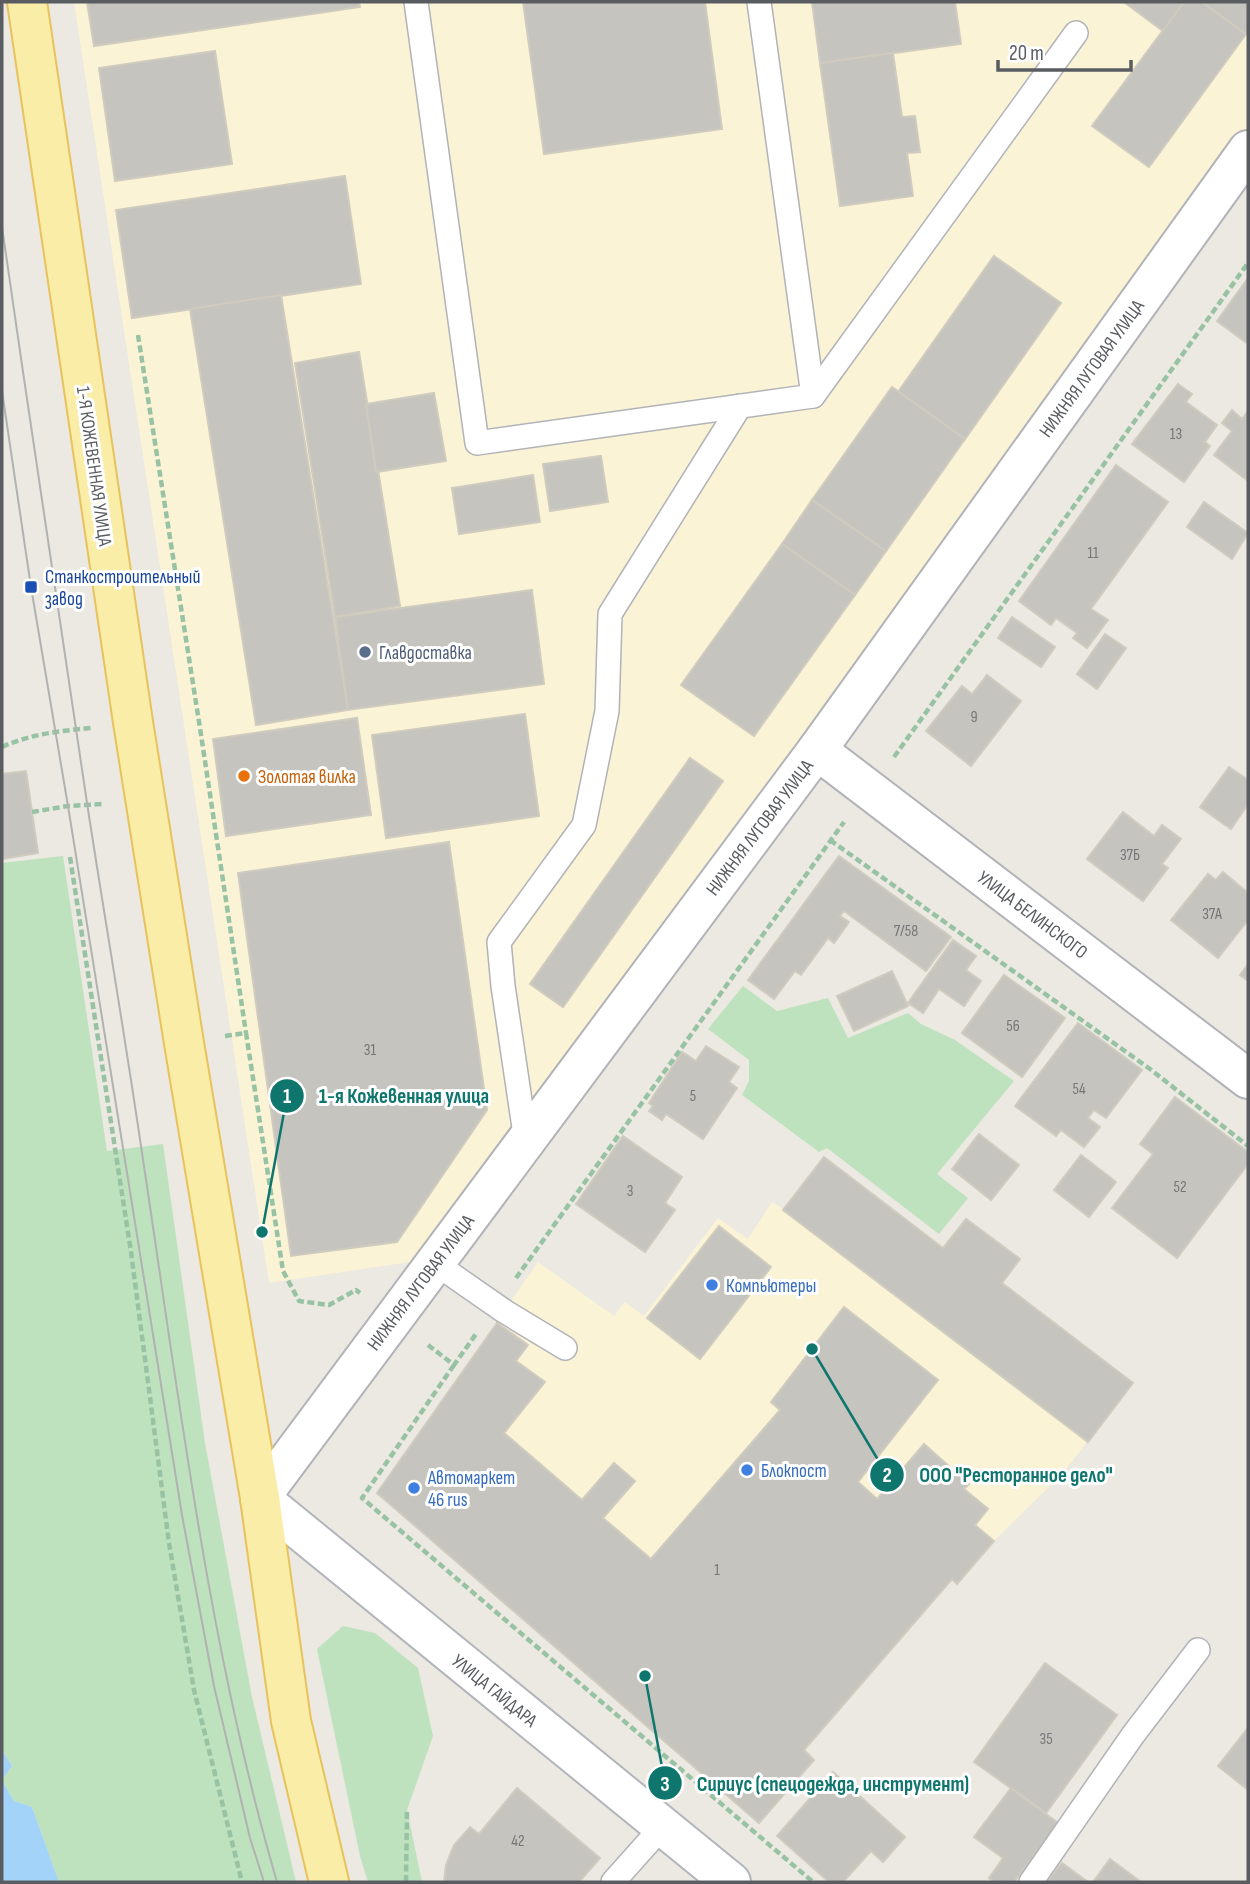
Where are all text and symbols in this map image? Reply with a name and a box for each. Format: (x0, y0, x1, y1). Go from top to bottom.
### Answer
scale bar (998, 28, 1131, 72)
text: 20 m (1009, 41, 1044, 66)
street label: НИЖНЯЯ ЛУГОВАЯ УЛИЦА (1035, 295, 1150, 442)
street label: 1-Я КОЖЕВЕННАЯ УЛИЦА (71, 385, 116, 548)
house number: 13 (1170, 425, 1182, 444)
house number: 11 (1087, 544, 1099, 563)
place label: Станкостроительный завод (45, 566, 200, 611)
marker: Станкостроительный завод (23, 579, 39, 595)
place label: Главдоставка (379, 642, 472, 665)
marker: Главдоставка (357, 644, 373, 660)
house number: 9 (970, 708, 978, 727)
street label: НИЖНЯЯ ЛУГОВАЯ УЛИЦА (702, 755, 819, 900)
place label: Золотая вилка (258, 766, 356, 789)
marker: Золотая вилка (236, 768, 252, 784)
house number: 37Б (1120, 846, 1140, 865)
street label: УЛИЦА БЕЛИНСКОГО (973, 866, 1092, 964)
house number: 37А (1202, 905, 1222, 924)
house number: 7/58 (894, 922, 918, 941)
house number: 56 (1006, 1017, 1020, 1036)
house number: 31 (364, 1041, 377, 1060)
callout: 1-я Кожевенная улица (270, 1075, 503, 1117)
house number: 54 (1072, 1080, 1086, 1099)
text: 1 (283, 1084, 291, 1109)
text: 1-я Кожевенная улица (319, 1084, 489, 1109)
house number: 5 (690, 1087, 696, 1106)
house number: 52 (1173, 1178, 1187, 1197)
house number: 3 (627, 1182, 633, 1201)
street label: НИЖНЯЯ ЛУГОВАЯ УЛИЦА (363, 1210, 480, 1355)
place label: Компьютеры (726, 1275, 816, 1298)
marker: Компьютеры (704, 1277, 720, 1293)
callout: ООО "Ресторанное дело" (870, 1454, 1126, 1496)
place label: Блокпост (761, 1460, 827, 1483)
marker: Блокпост (739, 1462, 755, 1478)
text: 2 (882, 1463, 892, 1488)
text: ООО "Ресторанное дело" (919, 1463, 1113, 1488)
place label: Автомаркет 46 rus (427, 1467, 515, 1512)
marker: Автомаркет 46 rus (406, 1480, 422, 1496)
house number: 1 (714, 1561, 720, 1580)
street label: УЛИЦА ГАЙДАРА (447, 1650, 542, 1733)
house number: 35 (1039, 1730, 1053, 1749)
callout: Сириус (спецодежда, инструмент) (648, 1762, 983, 1804)
text: 3 (660, 1772, 670, 1797)
text: Сириус (спецодежда, инструмент) (697, 1772, 969, 1797)
house number: 42 (511, 1832, 525, 1851)

